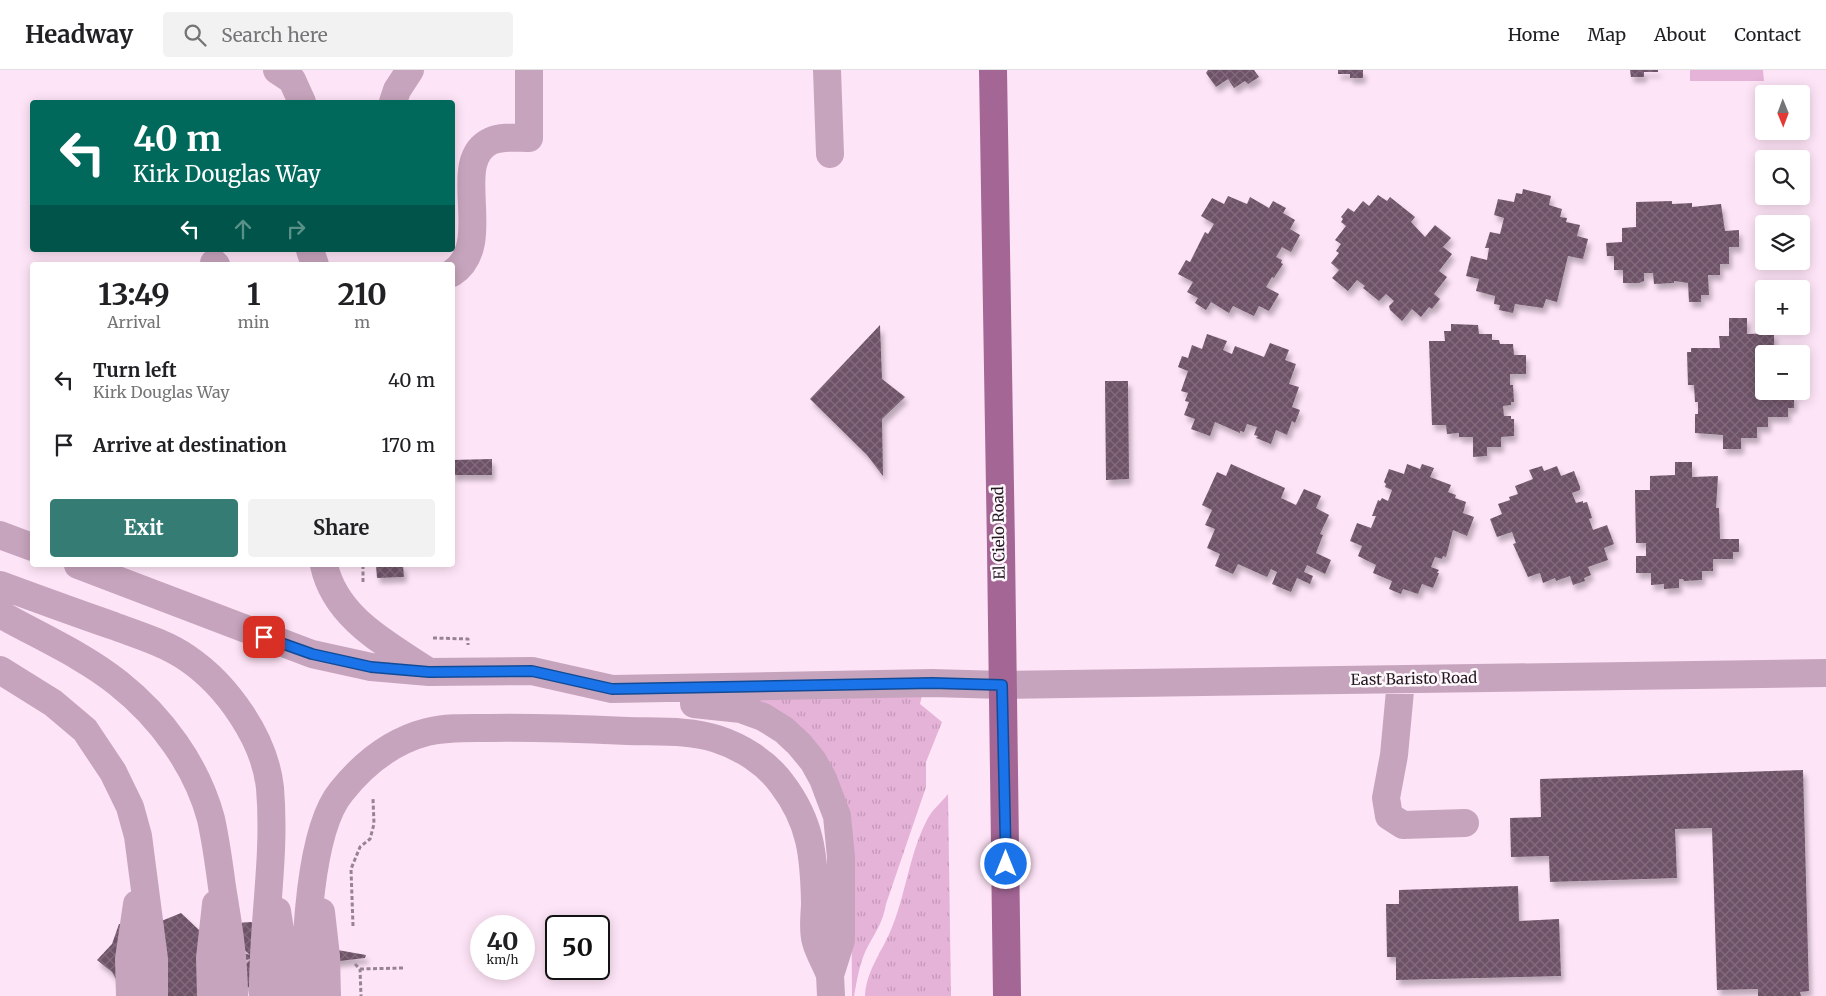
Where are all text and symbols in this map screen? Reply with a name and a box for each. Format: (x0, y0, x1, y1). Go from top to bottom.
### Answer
search box (163, 12, 513, 57)
text: Headway (25, 19, 133, 50)
icon: search (181, 21, 209, 49)
text: Search here (221, 23, 328, 47)
text: Home (1508, 23, 1560, 46)
text: Map (1588, 23, 1626, 46)
text: About (1654, 23, 1706, 46)
text: Contact (1734, 23, 1801, 46)
north arrow (1755, 85, 1810, 140)
map controls (1755, 85, 1810, 400)
text: 40 m (133, 117, 221, 161)
icon: left (50, 120, 115, 185)
button: search (1755, 150, 1810, 205)
text: Kirk Douglas Way (133, 160, 321, 188)
icon: left (176, 215, 204, 243)
icon: ahead (229, 215, 257, 243)
icon: right (282, 215, 310, 243)
button: layers (1755, 215, 1810, 270)
text: 13:49 (98, 275, 170, 313)
text: 1 (247, 275, 261, 313)
text: 210 (338, 275, 387, 313)
button: + (1755, 280, 1810, 335)
text: Arrival (107, 312, 161, 332)
text: min (238, 312, 269, 332)
text: m (354, 312, 370, 332)
button: − (1755, 345, 1810, 400)
text: Turn left (93, 358, 177, 382)
icon: left (50, 366, 78, 394)
text: 40 m (388, 368, 435, 392)
text: Kirk Douglas Way (93, 382, 230, 402)
icon: arrive (50, 431, 78, 459)
text: Arrive at destination (93, 433, 287, 457)
text: 170 m (382, 433, 435, 457)
street label: El Cielo Road (988, 486, 1009, 580)
button: Exit (50, 499, 238, 557)
button: Share (248, 499, 435, 557)
pin (243, 616, 285, 658)
icon: arrive (250, 623, 278, 651)
street label: East Baristo Road (1351, 668, 1477, 689)
position arrow (979, 837, 1031, 889)
speed limit sign: 50 (545, 915, 610, 980)
text: 40 (486, 925, 519, 957)
text: km/h (487, 952, 518, 967)

